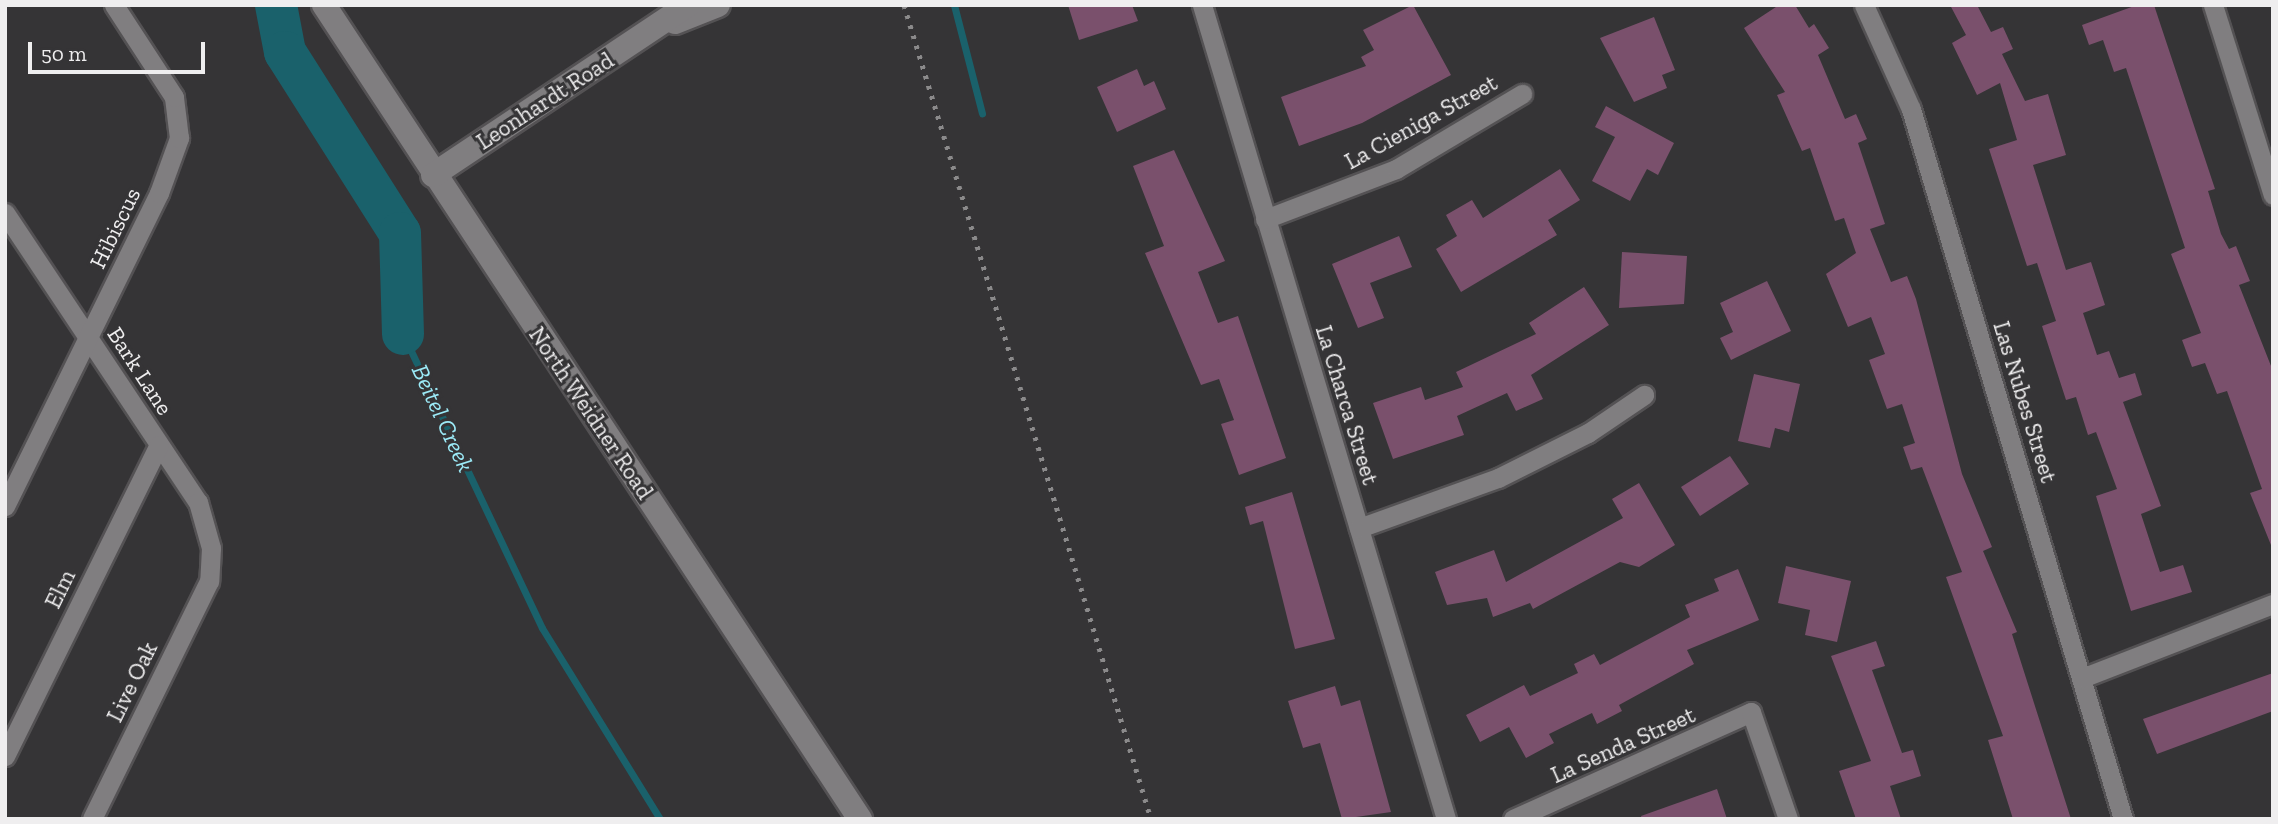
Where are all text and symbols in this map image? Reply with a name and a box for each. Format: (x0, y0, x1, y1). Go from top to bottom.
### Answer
scale bar (32, 28, 208, 72)
text: 50 m (41, 41, 87, 66)
street label: Leonhardt Road (471, 46, 619, 156)
street label: La Cieniga Street (1340, 69, 1502, 175)
street label: Hibiscus (84, 183, 146, 273)
street label: Las Nubes Street (1987, 318, 2063, 486)
street label: North Weidner Road (523, 321, 659, 505)
street label: Bark Lane (101, 322, 179, 420)
street label: La Charca Street (1310, 322, 1384, 488)
water label: Beitel Creek (406, 360, 480, 476)
street label: Elm (39, 565, 81, 613)
street label: Live Oak (101, 637, 163, 727)
street label: La Senda Street (1547, 701, 1699, 789)

